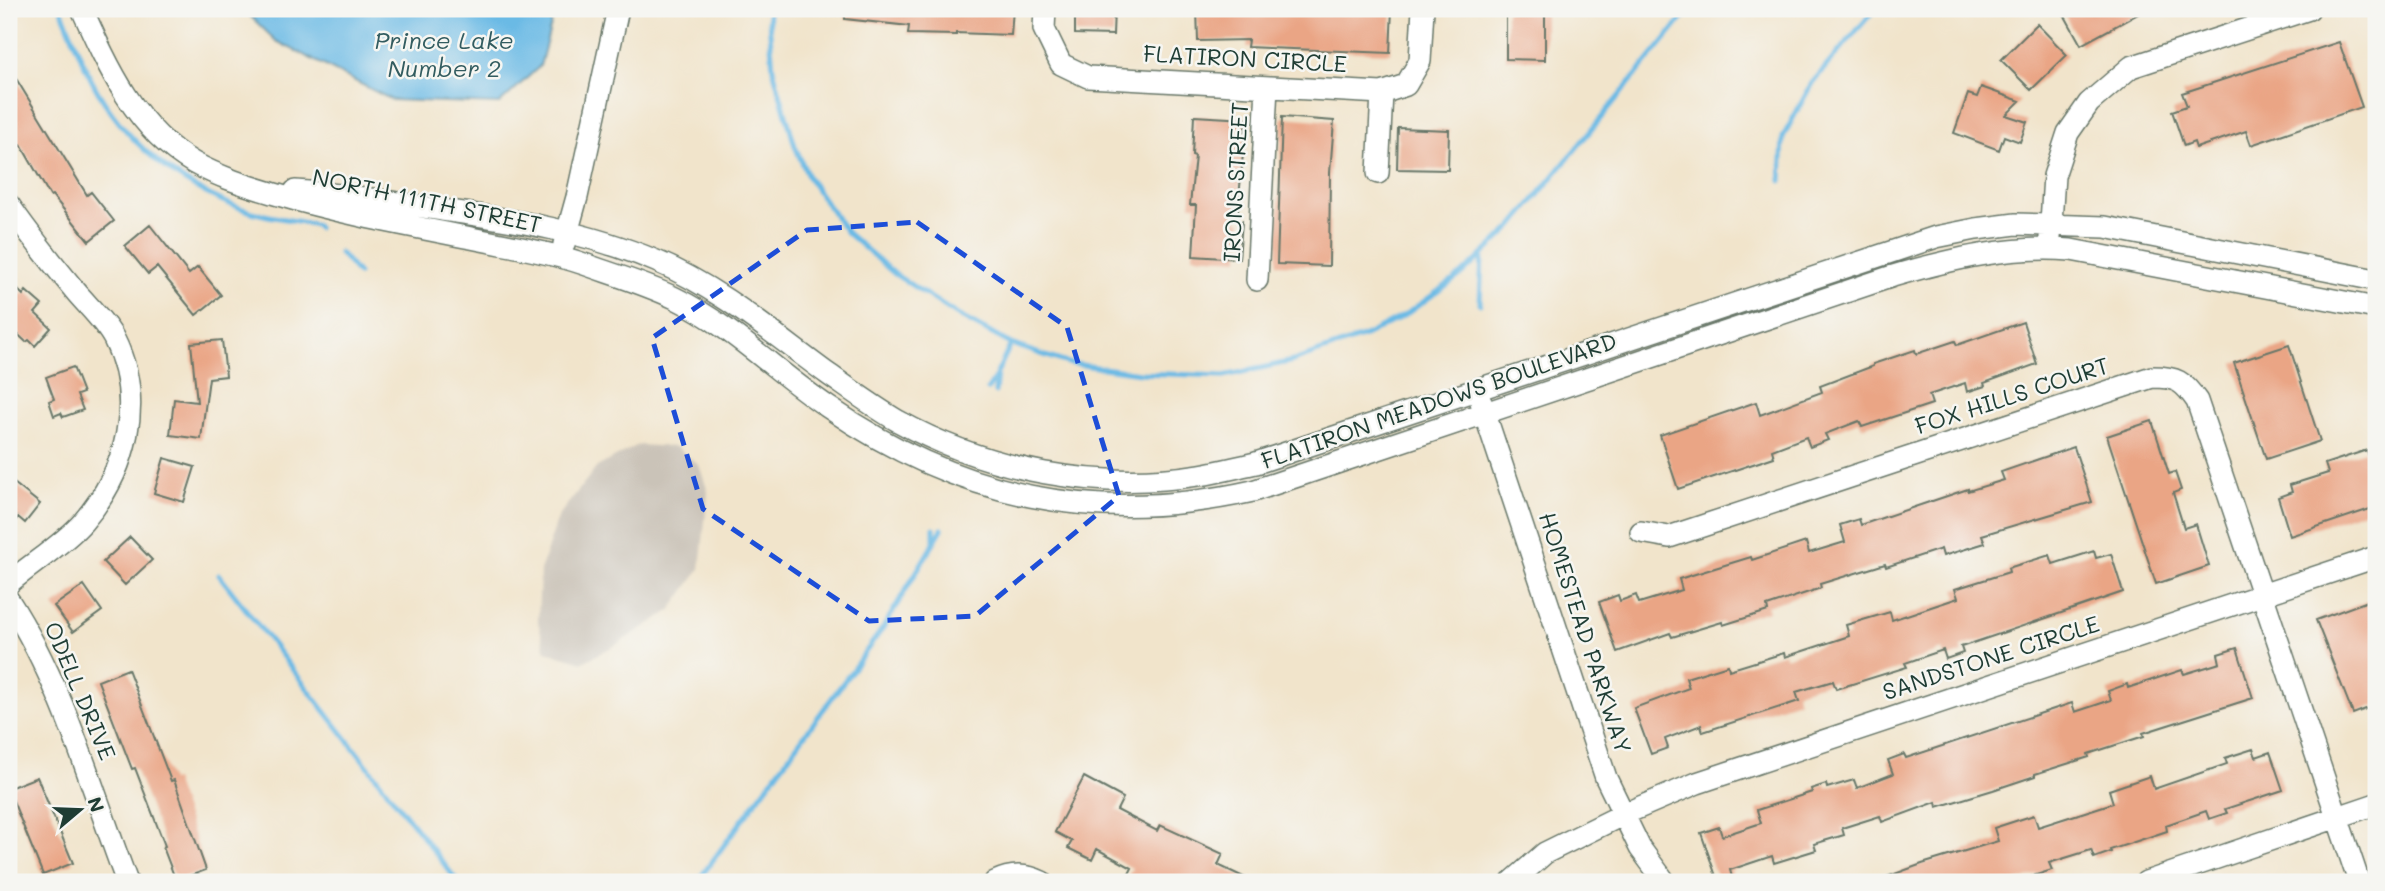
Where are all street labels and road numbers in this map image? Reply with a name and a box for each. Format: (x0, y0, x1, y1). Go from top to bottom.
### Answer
street label: FLATIRON CIRCLE (1142, 38, 1348, 78)
street label: IRONS STREET (1216, 101, 1254, 263)
street label: NORTH 111TH STREET (310, 161, 545, 239)
street label: FLATIRON MEADOWS BOULEVARD (1257, 325, 1620, 475)
street label: FOX HILLS COURT (1911, 350, 2112, 441)
street label: HOMESTEAD PARKWAY (1533, 508, 1639, 757)
street label: SANDSTONE CIRCLE (1879, 608, 2103, 706)
street label: ODELL DRIVE (38, 617, 124, 764)

